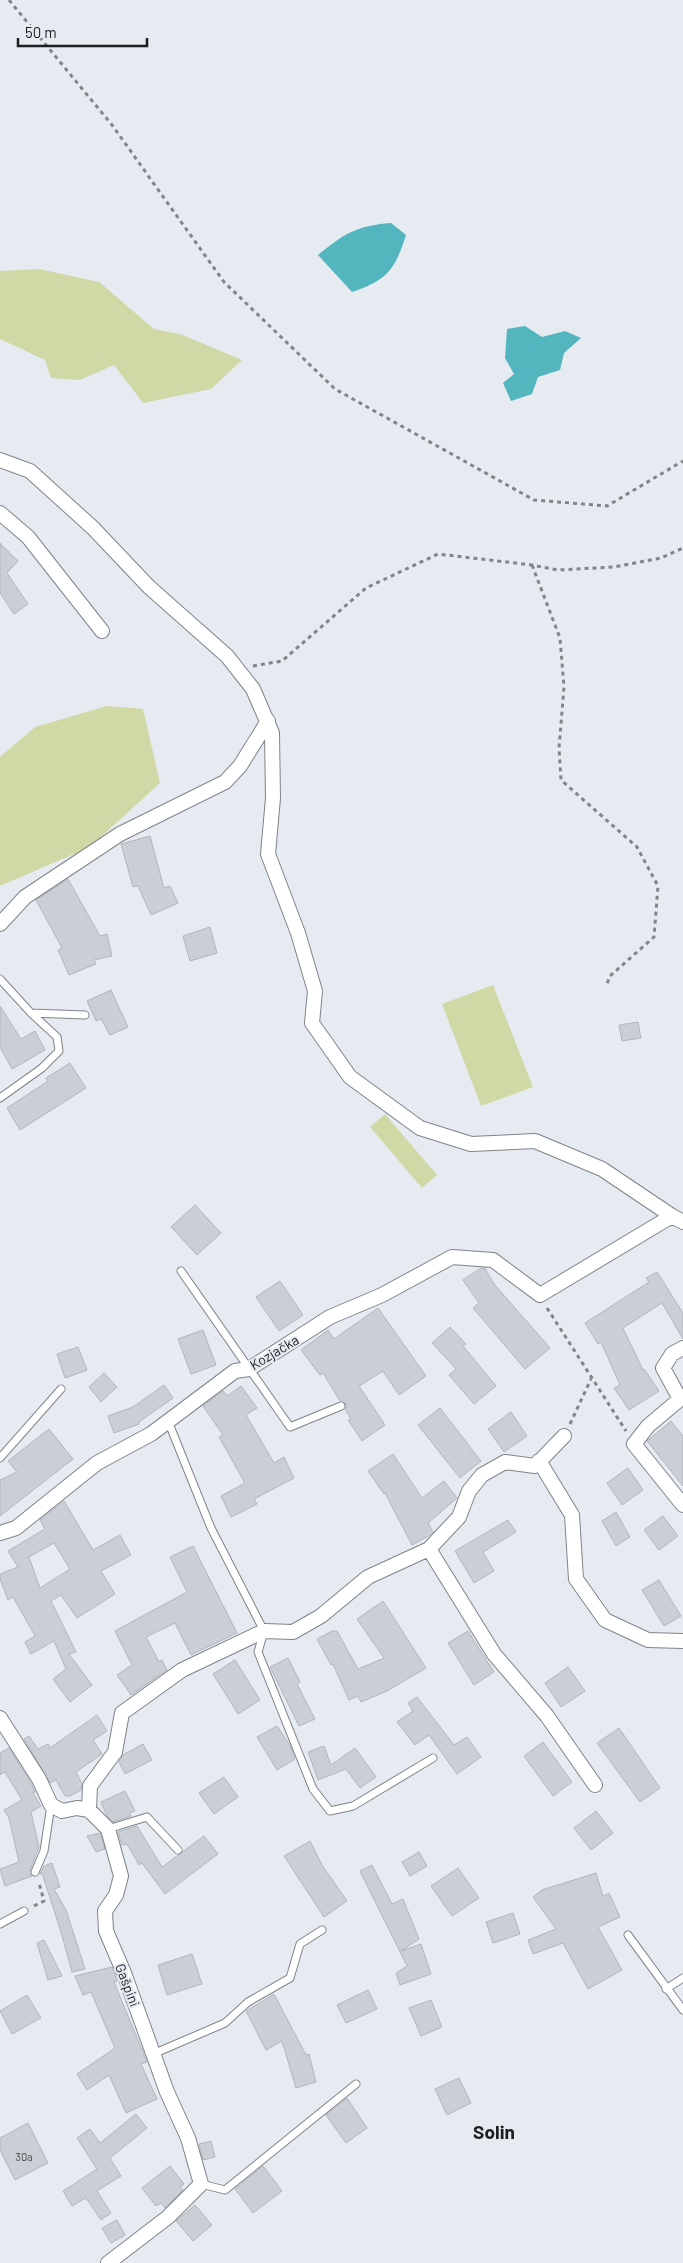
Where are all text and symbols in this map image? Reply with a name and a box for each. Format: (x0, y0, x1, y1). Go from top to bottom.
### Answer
scale bar (18, 15, 146, 47)
text: 50 m (25, 23, 57, 41)
street label: Kozjačka (246, 1331, 302, 1373)
street label: Gašpini (112, 1961, 144, 2009)
district label: Solin (473, 2120, 515, 2143)
house number: 30a (15, 2150, 33, 2163)

